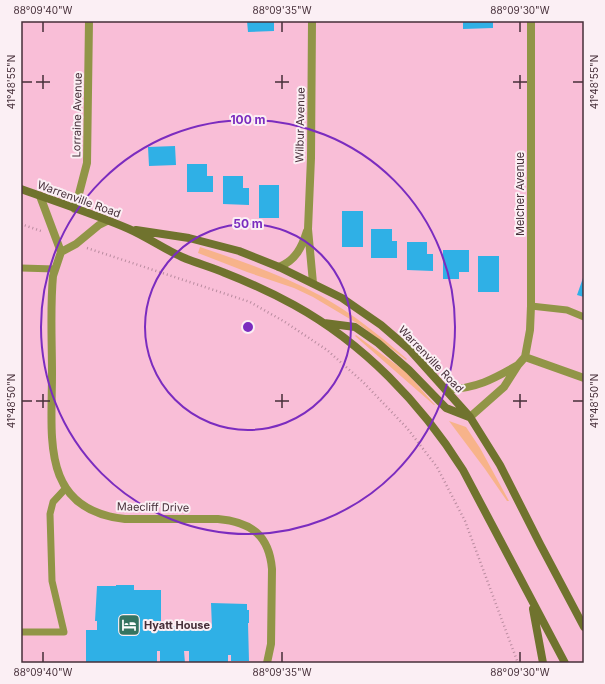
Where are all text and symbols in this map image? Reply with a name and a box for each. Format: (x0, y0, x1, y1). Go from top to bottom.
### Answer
text: 88°09'40"W (14, 4, 73, 16)
text: 88°09'35"W (252, 4, 312, 16)
text: 88°09'30"W (490, 4, 550, 16)
text: 41°48'55"N (5, 55, 17, 109)
text: 41°48'55"N (588, 55, 600, 109)
street label: Lorraine Avenue (69, 73, 85, 157)
street label: Wilbur Avenue (292, 87, 308, 163)
text: 100 m (230, 112, 266, 127)
street label: Melcher Avenue (513, 152, 527, 236)
street label: Warrenville Road (35, 177, 123, 221)
text: 50 m (233, 216, 263, 231)
centre of rings (241, 320, 255, 334)
street label: Warrenville Road (396, 323, 466, 395)
text: 41°48'50"N (5, 374, 17, 428)
text: 41°48'50"N (588, 374, 600, 428)
street label: Maecliff Drive (117, 499, 189, 515)
hotel icon: Hyatt House (116, 612, 142, 638)
place label: Hyatt House (144, 618, 210, 632)
text: 88°09'40"W (14, 666, 73, 678)
text: 88°09'35"W (252, 666, 312, 678)
text: 88°09'30"W (490, 666, 550, 678)

